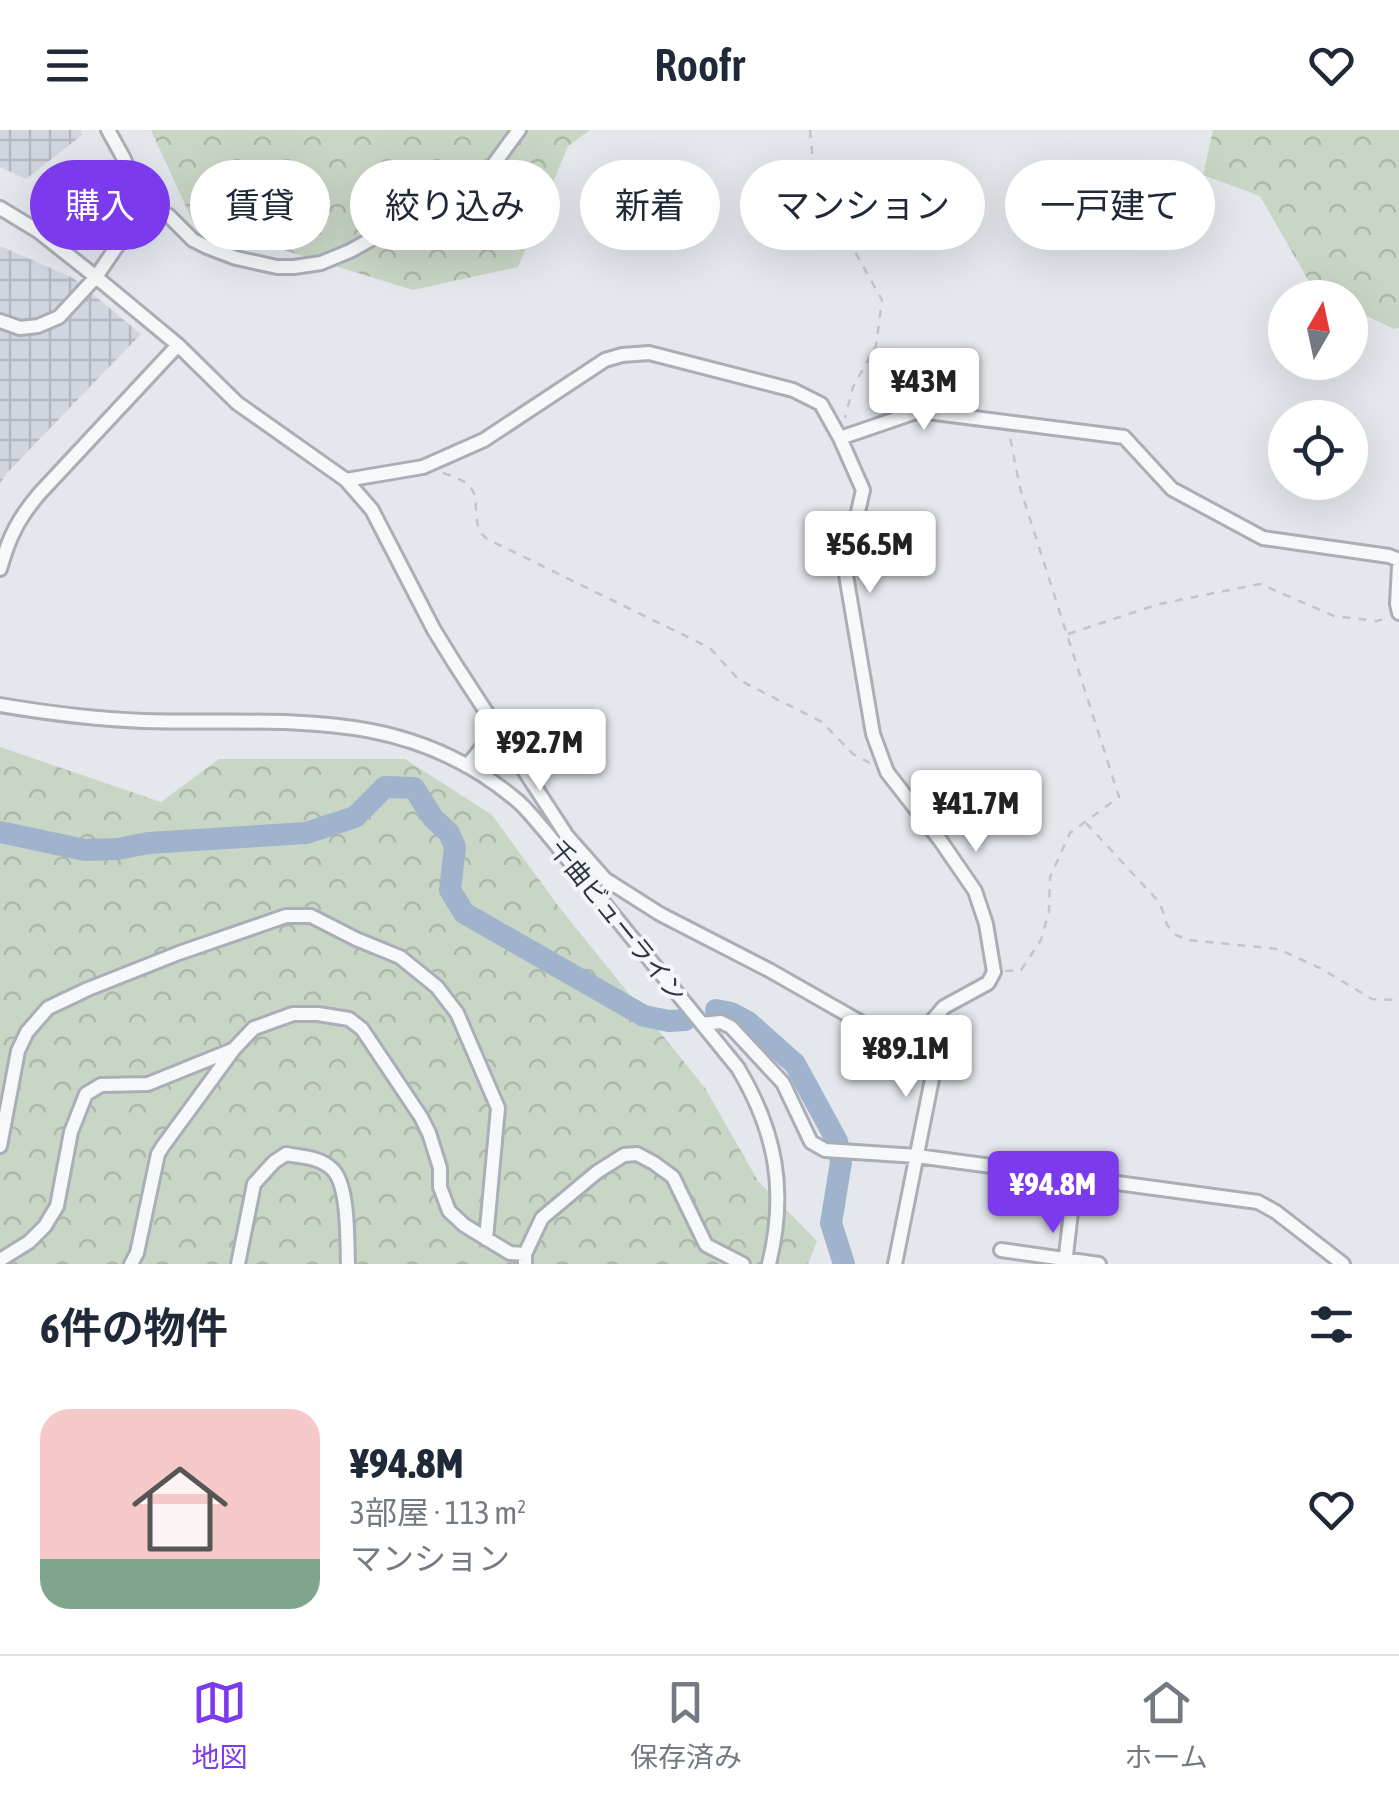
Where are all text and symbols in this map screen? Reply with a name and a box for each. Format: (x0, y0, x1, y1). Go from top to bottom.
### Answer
icon: menu (40, 38, 95, 93)
icon: heart (1304, 38, 1359, 93)
text: Roofr (654, 39, 745, 91)
chip: 購入 (30, 160, 170, 250)
chip: 賃貸 (190, 160, 330, 250)
chip: 絞り込み (350, 160, 560, 250)
chip: 新着 (580, 160, 720, 250)
chip: マンション (740, 160, 985, 250)
chip: 一戸建て (1005, 160, 1215, 250)
north arrow (1268, 280, 1368, 380)
map controls (1268, 280, 1368, 500)
pin: ¥43M (865, 348, 983, 433)
text: ¥43M (891, 362, 957, 399)
button: locate (1268, 400, 1368, 500)
pin: ¥56.5M (789, 511, 951, 596)
text: ¥56.5M (827, 525, 913, 562)
pin: ¥92.7M (459, 709, 621, 794)
text: ¥92.7M (497, 723, 583, 760)
pin: ¥41.7M (895, 770, 1057, 855)
text: ¥41.7M (933, 784, 1019, 821)
street label: 千曲ビューライン (544, 834, 692, 1008)
pin: ¥89.1M (825, 1015, 987, 1100)
text: ¥89.1M (863, 1029, 949, 1066)
pin: ¥94.8M (972, 1151, 1134, 1236)
text: ¥94.8M (1010, 1165, 1096, 1202)
icon: filters (1304, 1297, 1359, 1352)
text: 6件の物件 (40, 1304, 228, 1352)
text: ¥94.8M (350, 1439, 464, 1487)
icon: home (120, 1449, 240, 1569)
icon: heart (1304, 1482, 1359, 1537)
text: 3部屋 · 113 m² (350, 1494, 526, 1531)
text: マンション (350, 1540, 510, 1577)
tab: 地図 (191, 1675, 247, 1775)
tab: 保存済み (630, 1675, 742, 1775)
tab: ホーム (1125, 1675, 1208, 1775)

